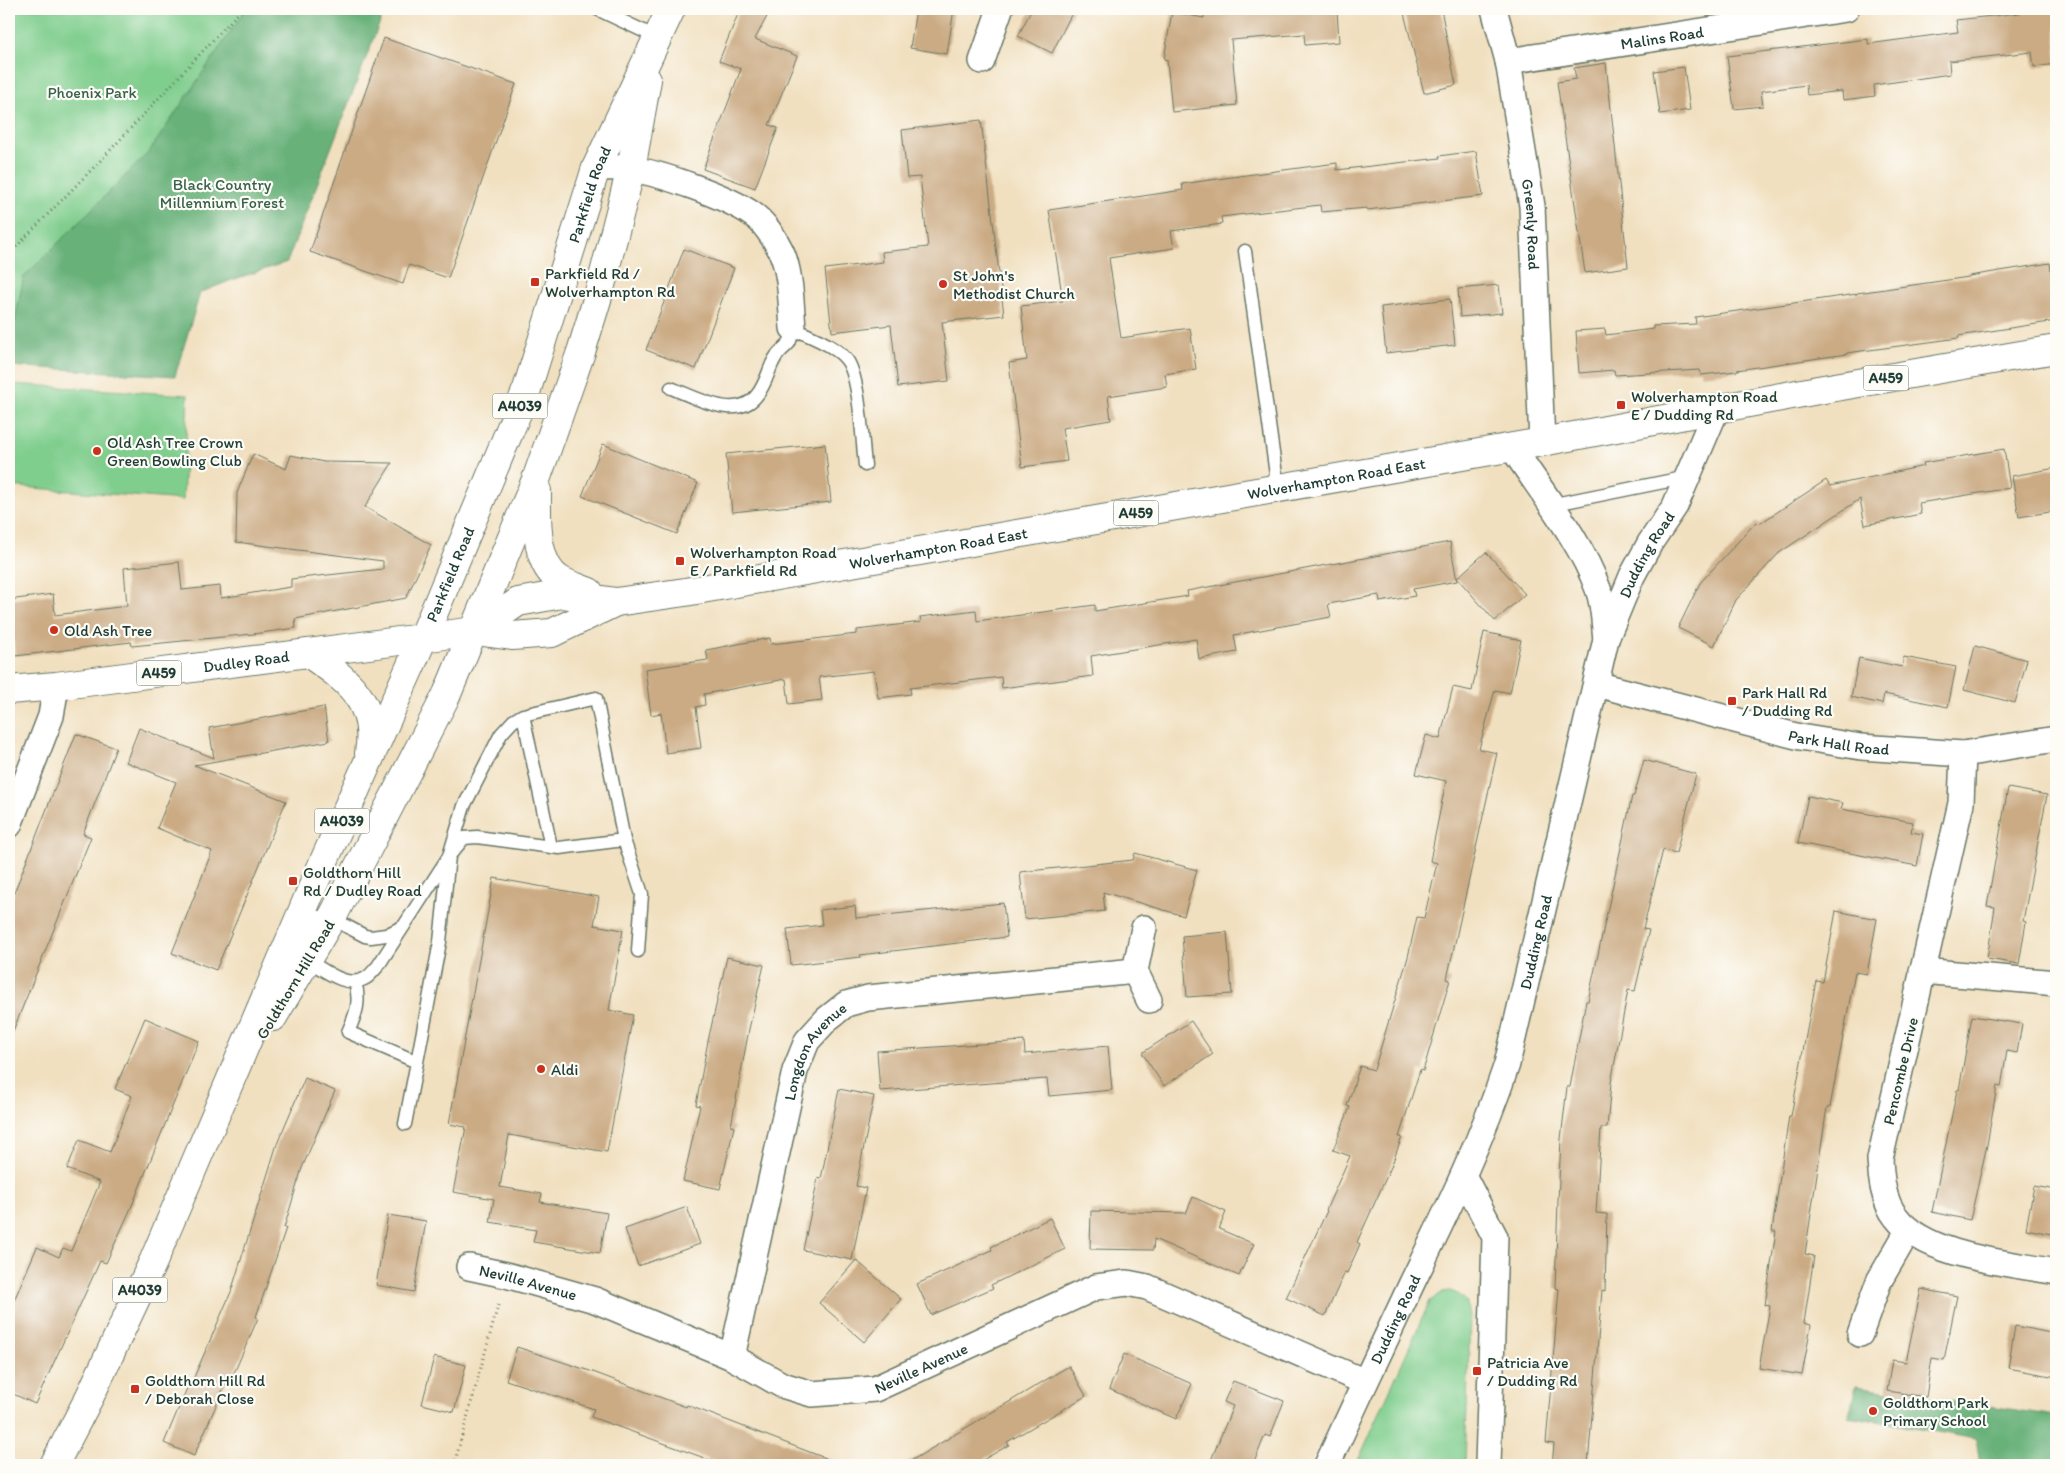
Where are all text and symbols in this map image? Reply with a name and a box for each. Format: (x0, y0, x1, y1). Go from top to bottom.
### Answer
street label: Malins Road (1619, 22, 1705, 54)
park label: Phoenix Park (47, 83, 137, 102)
street label: Parkfield Road (564, 143, 615, 245)
park label: Black Country Millennium Forest (160, 175, 284, 212)
street label: Greenly Road (1518, 177, 1544, 271)
place label: Parkfield Rd / Wolverhampton Rd (545, 264, 675, 301)
place label: St John's Methodist Church (953, 266, 1075, 303)
marker: Parkfield Rd / Wolverhampton Rd (529, 276, 541, 288)
marker: St John's Methodist Church (937, 278, 949, 290)
road number: A459 (1864, 366, 1908, 390)
place label: Wolverhampton Road E / Dudding Rd (1631, 387, 1778, 424)
road number: A4039 (492, 394, 548, 418)
marker: Wolverhampton Road E / Dudding Rd (1615, 399, 1627, 411)
place label: Old Ash Tree Crown Green Bowling Club (107, 433, 243, 470)
marker: Old Ash Tree Crown Green Bowling Club (91, 445, 103, 457)
street label: Wolverhampton Road East (1246, 454, 1427, 503)
road number: A459 (1114, 500, 1158, 526)
street label: Dudding Road (1615, 507, 1679, 601)
street label: Wolverhampton Road East (848, 523, 1029, 573)
street label: Parkfield Road (422, 524, 479, 625)
place label: Wolverhampton Road E / Parkfield Rd (690, 543, 837, 580)
marker: Wolverhampton Road E / Parkfield Rd (674, 555, 686, 567)
place label: Old Ash Tree (64, 621, 152, 640)
marker: Old Ash Tree (48, 624, 60, 636)
street label: Dudley Road (202, 646, 291, 677)
road number: A459 (136, 660, 182, 686)
place label: Park Hall Rd / Dudding Rd (1742, 683, 1833, 720)
marker: Park Hall Rd / Dudding Rd (1726, 695, 1738, 707)
street label: Park Hall Road (1786, 725, 1890, 759)
road number: A4039 (314, 808, 370, 834)
place label: Goldthorn Hill Rd / Dudley Road (303, 863, 422, 900)
marker: Goldthorn Hill Rd / Dudley Road (287, 875, 299, 887)
street label: Dudding Road (1516, 893, 1556, 991)
street label: Goldthorn Hill Road (252, 916, 339, 1043)
street label: Longdon Avenue (780, 998, 851, 1102)
street label: Pencombe Drive (1879, 1016, 1922, 1127)
place label: Aldi (551, 1060, 578, 1079)
marker: Aldi (535, 1063, 547, 1075)
street label: Neville Avenue (477, 1260, 579, 1305)
street label: Dudding Road (1366, 1271, 1425, 1367)
road number: A4039 (112, 1278, 168, 1302)
street label: Neville Avenue (871, 1339, 971, 1398)
place label: Patricia Ave / Dudding Rd (1487, 1353, 1578, 1390)
marker: Patricia Ave / Dudding Rd (1471, 1365, 1483, 1377)
place label: Goldthorn Hill Rd / Deborah Close (145, 1371, 265, 1408)
marker: Goldthorn Hill Rd / Deborah Close (129, 1383, 141, 1395)
place label: Goldthorn Park Primary School (1883, 1393, 1989, 1430)
marker: Goldthorn Park Primary School (1867, 1405, 1879, 1417)

